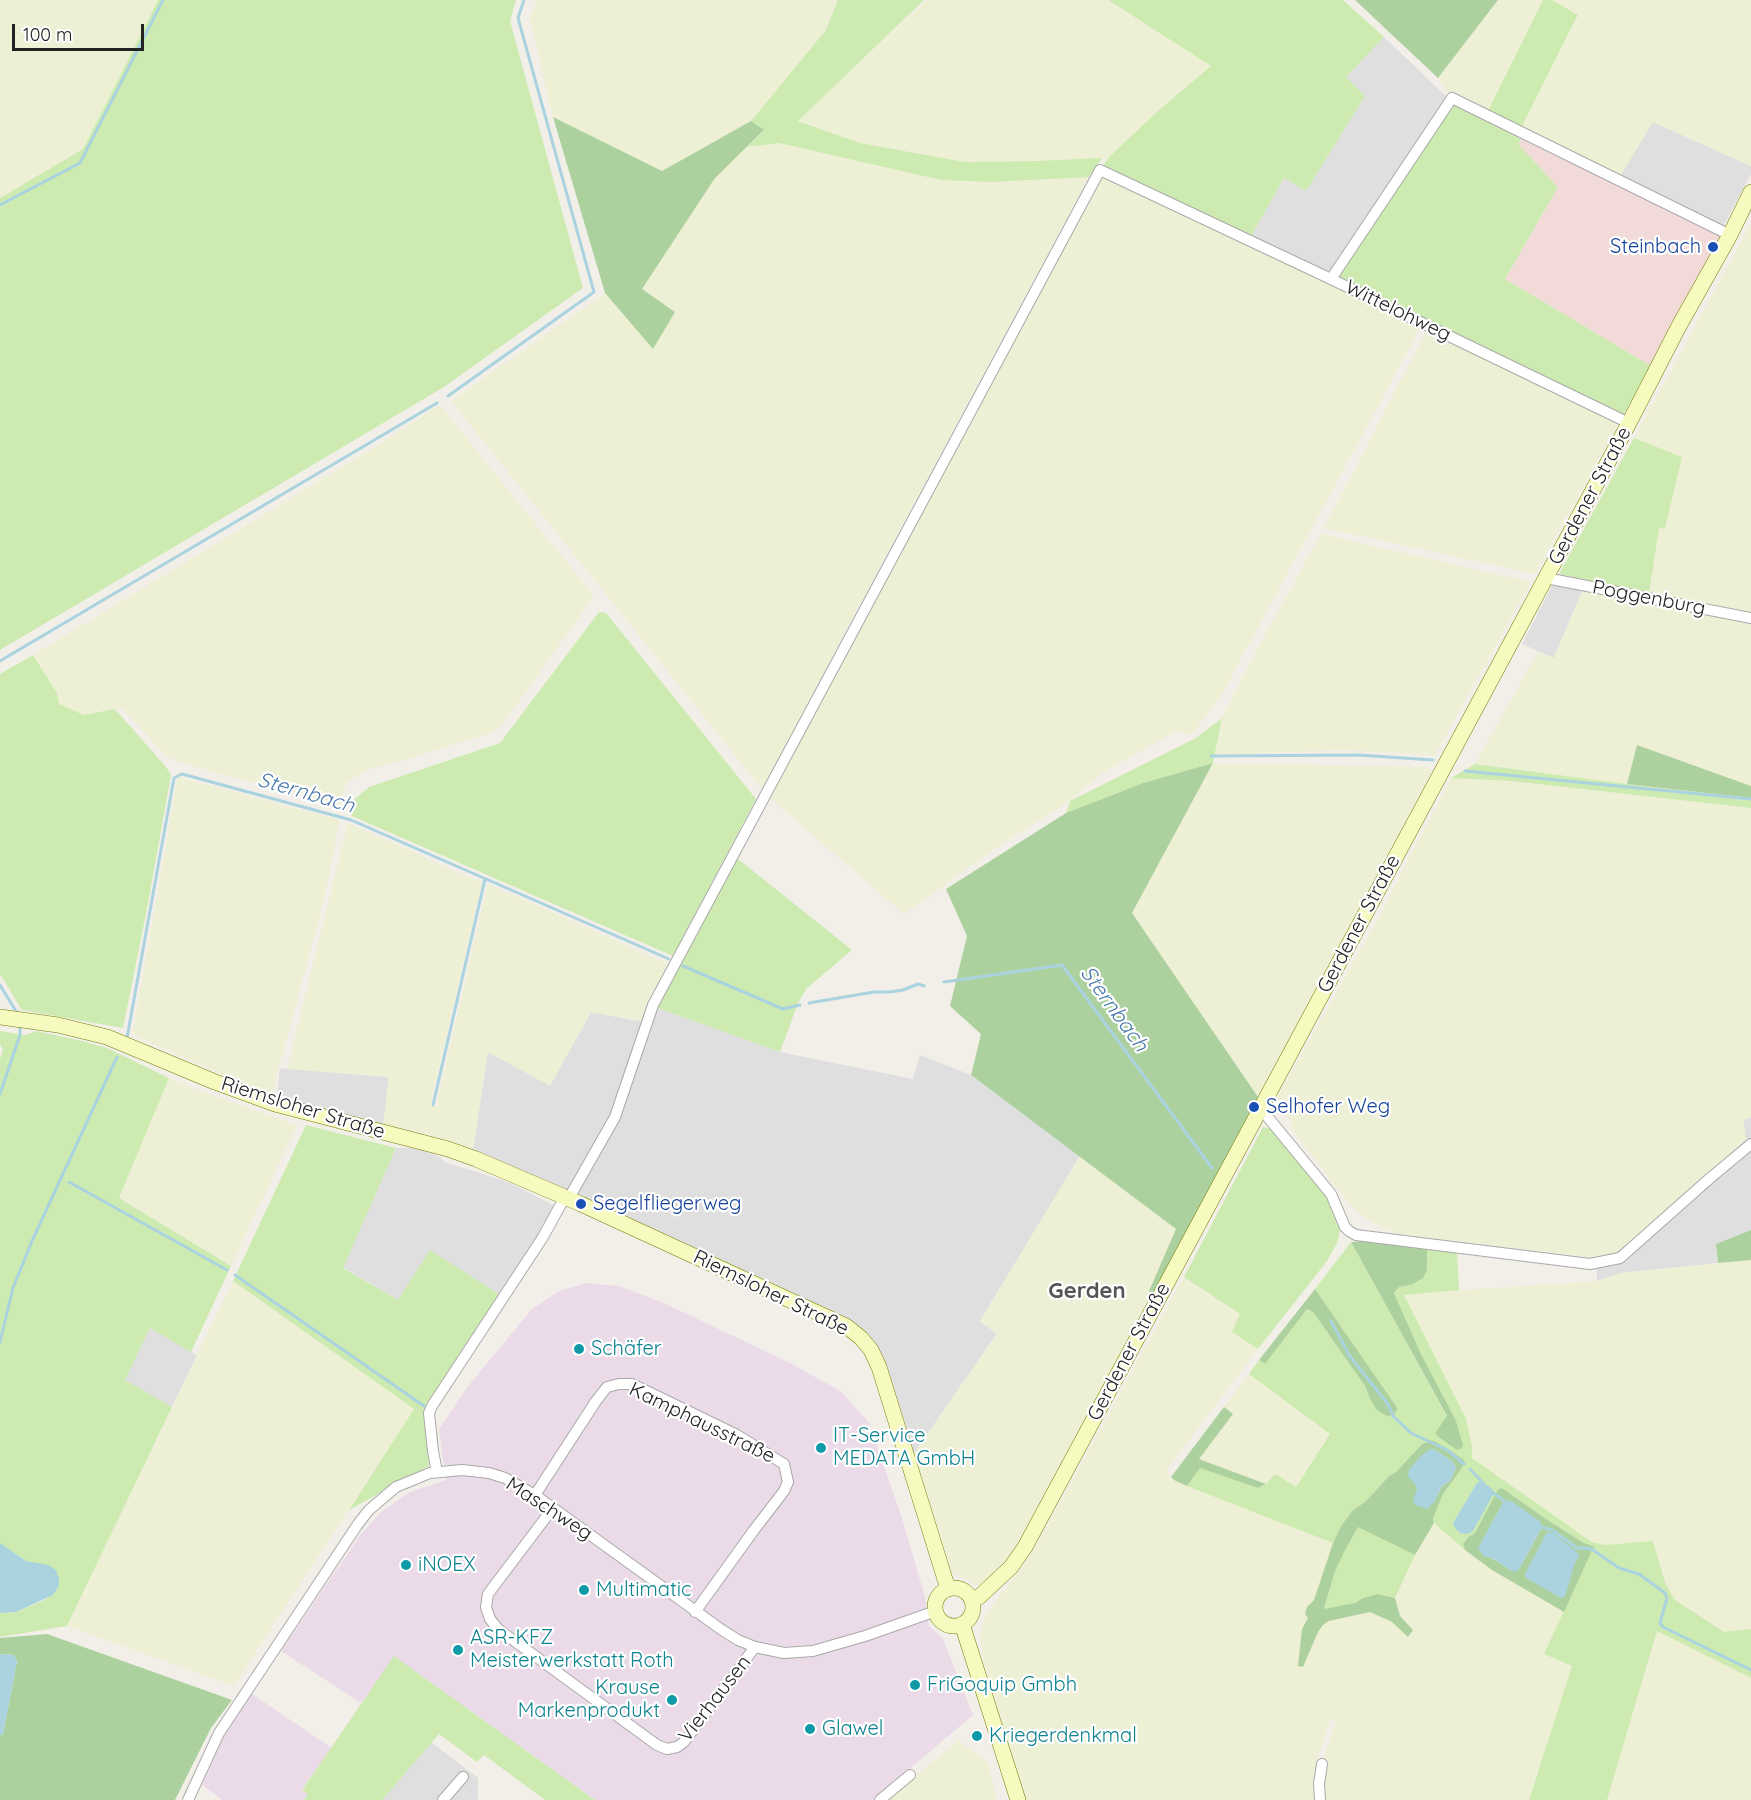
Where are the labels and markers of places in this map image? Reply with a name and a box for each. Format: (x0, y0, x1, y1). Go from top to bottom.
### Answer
place label: Steinbach (1610, 235, 1701, 259)
marker: Steinbach (1706, 240, 1720, 254)
place label: Selhofer Weg (1266, 1095, 1390, 1119)
marker: Selhofer Weg (1247, 1100, 1261, 1114)
place label: Segelfliegerweg (593, 1192, 741, 1216)
marker: Segelfliegerweg (574, 1197, 588, 1211)
place label: Schäfer (591, 1337, 662, 1361)
marker: Schäfer (572, 1342, 586, 1356)
place label: IT-Service MEDATA GmbH (833, 1424, 975, 1471)
marker: IT-Service MEDATA GmbH (814, 1441, 828, 1455)
place label: iNOEX (418, 1553, 476, 1577)
marker: iNOEX (399, 1558, 413, 1572)
place label: Multimatic (596, 1578, 691, 1602)
marker: Multimatic (577, 1583, 591, 1597)
place label: ASR-KFZ Meisterwerkstatt Roth (470, 1626, 674, 1673)
marker: ASR-KFZ Meisterwerkstatt Roth (451, 1643, 465, 1657)
place label: FriGoquip Gmbh (927, 1673, 1077, 1697)
place label: Krause Markenprodukt (518, 1676, 660, 1723)
marker: FriGoquip Gmbh (908, 1678, 922, 1692)
marker: Krause Markenprodukt (665, 1693, 679, 1707)
place label: Glawel (822, 1717, 883, 1741)
marker: Glawel (803, 1722, 817, 1736)
place label: Kriegerdenkmal (989, 1724, 1137, 1748)
marker: Kriegerdenkmal (970, 1729, 984, 1743)

